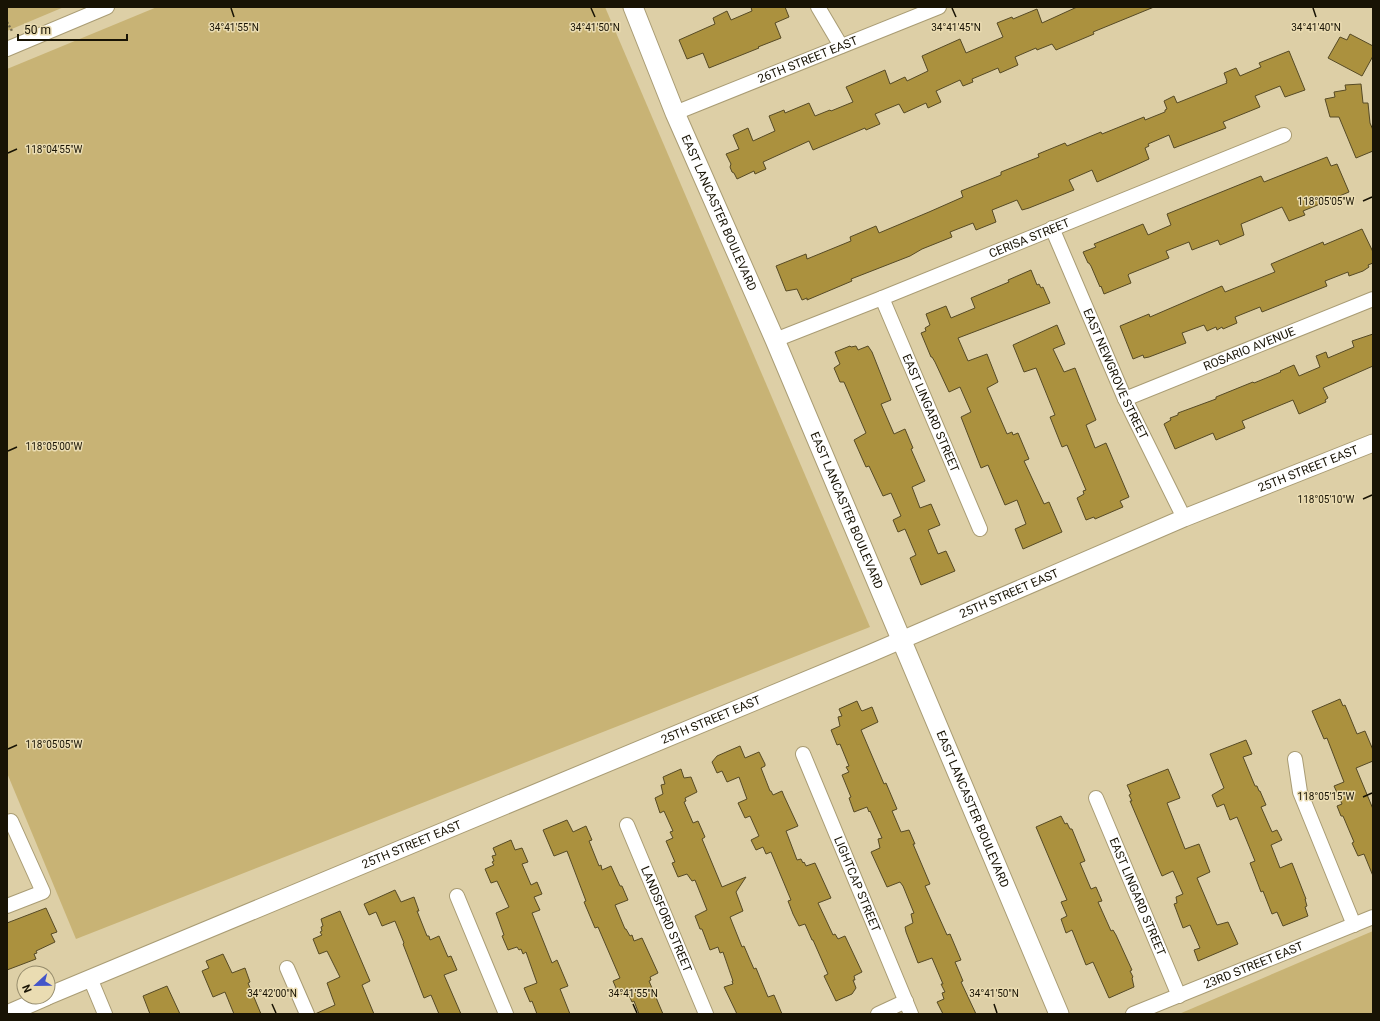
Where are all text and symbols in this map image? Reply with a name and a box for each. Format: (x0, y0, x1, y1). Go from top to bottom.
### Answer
scale bar (18, 16, 127, 42)
text: 34°41'55"N (209, 22, 259, 33)
text: 34°41'50"N (570, 22, 620, 33)
text: 34°41'45"N (931, 22, 981, 33)
text: 34°41'40"N (1291, 22, 1341, 33)
text: 50 m (24, 23, 51, 37)
street label: 26TH STREET EAST (756, 33, 860, 86)
street label: EAST LANCASTER BOULEVARD (678, 133, 759, 293)
text: 118°04'55"W (26, 144, 83, 155)
text: 118°05'05"W (1298, 196, 1355, 207)
street label: CERISA STREET (987, 216, 1072, 261)
street label: EAST NEWGROVE STREET (1080, 306, 1151, 441)
street label: ROSARIO AVENUE (1201, 324, 1297, 374)
street label: EAST LINGARD STREET (900, 352, 962, 474)
street label: EAST LANCASTER BOULEVARD (808, 430, 886, 591)
text: 118°05'00"W (26, 441, 83, 452)
street label: 25TH STREET EAST (1256, 443, 1360, 495)
text: 118°05'10"W (1298, 494, 1355, 505)
street label: 25TH STREET EAST (957, 566, 1061, 621)
street label: 25TH STREET EAST (659, 693, 763, 747)
street label: EAST LANCASTER BOULEVARD (933, 728, 1012, 890)
text: 118°05'05"W (26, 739, 83, 750)
text: 118°05'15"W (1298, 791, 1355, 802)
street label: 25TH STREET EAST (360, 818, 464, 871)
street label: LIGHTCAP STREET (831, 834, 883, 934)
street label: EAST LINGARD STREET (1106, 835, 1168, 958)
street label: LANDSFORD STREET (638, 864, 695, 974)
street label: 23RD STREET EAST (1202, 939, 1305, 992)
north arrow (16, 965, 56, 1005)
text: N (20, 982, 35, 995)
text: 34°42'00"N (247, 988, 297, 999)
text: 34°41'55"N (608, 988, 658, 999)
text: 34°41'50"N (969, 988, 1019, 999)

